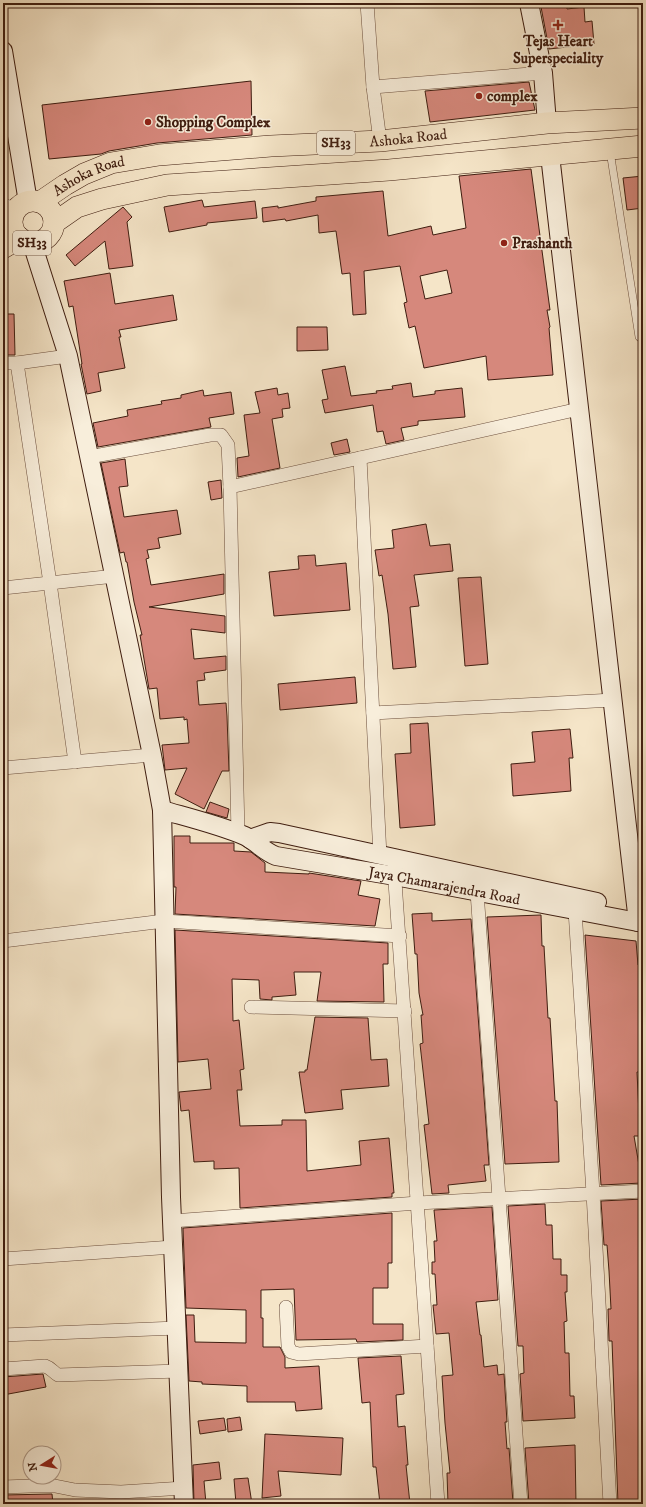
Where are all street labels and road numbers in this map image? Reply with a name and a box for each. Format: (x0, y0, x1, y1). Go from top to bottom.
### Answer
street label: Ashoka Road (369, 124, 449, 151)
road number: SH33 (317, 131, 355, 155)
street label: Ashoka Road (49, 151, 126, 200)
road number: SH33 (13, 231, 51, 255)
street label: Jaya Chamarajendra Road (365, 862, 522, 909)

